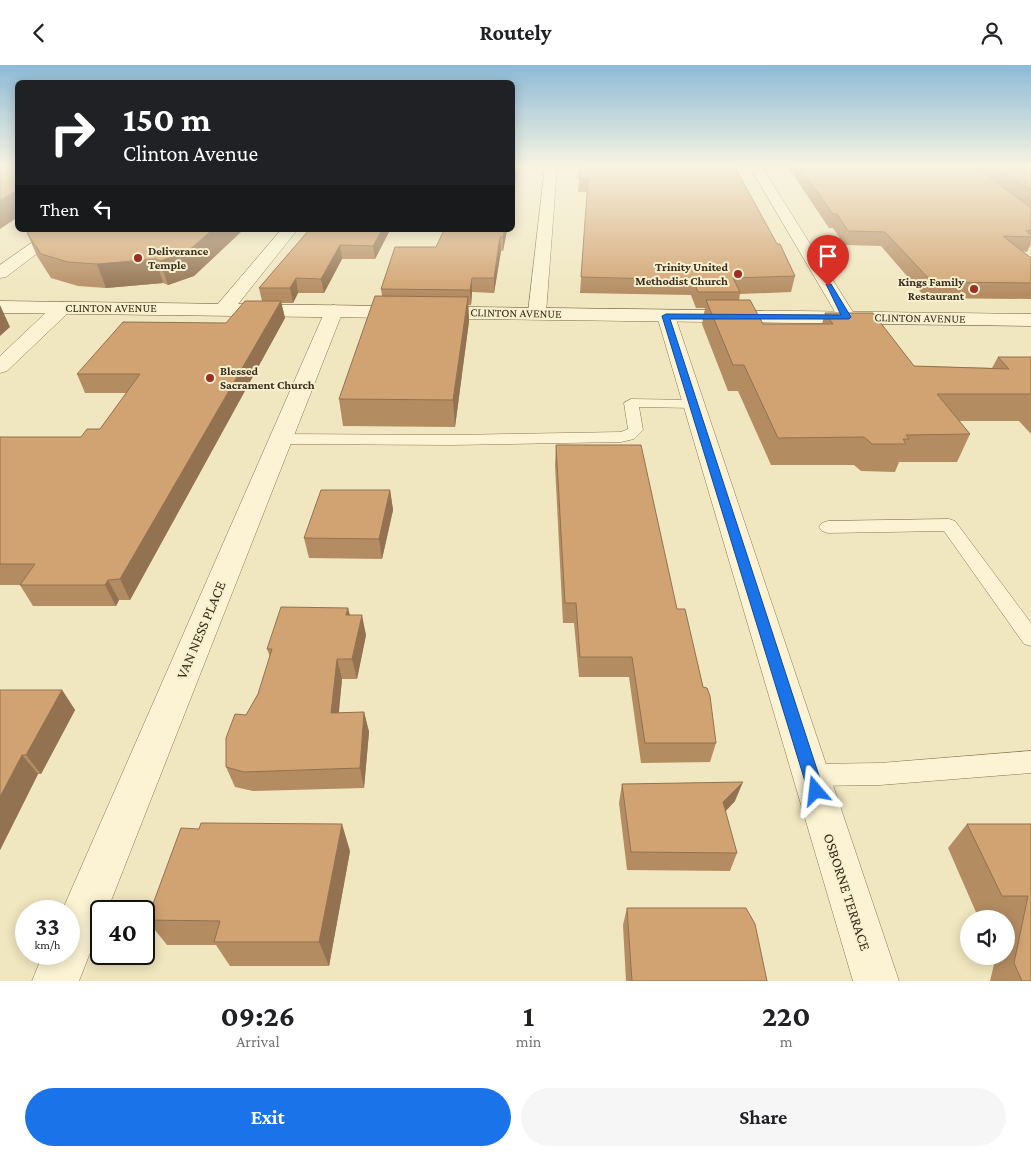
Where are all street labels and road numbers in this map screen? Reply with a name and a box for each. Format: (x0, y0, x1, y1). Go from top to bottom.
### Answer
street label: CLINTON AVENUE (65, 301, 157, 315)
street label: CLINTON AVENUE (470, 305, 562, 321)
street label: CLINTON AVENUE (874, 310, 966, 326)
street label: VAN NESS PLACE (173, 579, 229, 681)
street label: OSBORNE TERRACE (820, 831, 874, 953)

